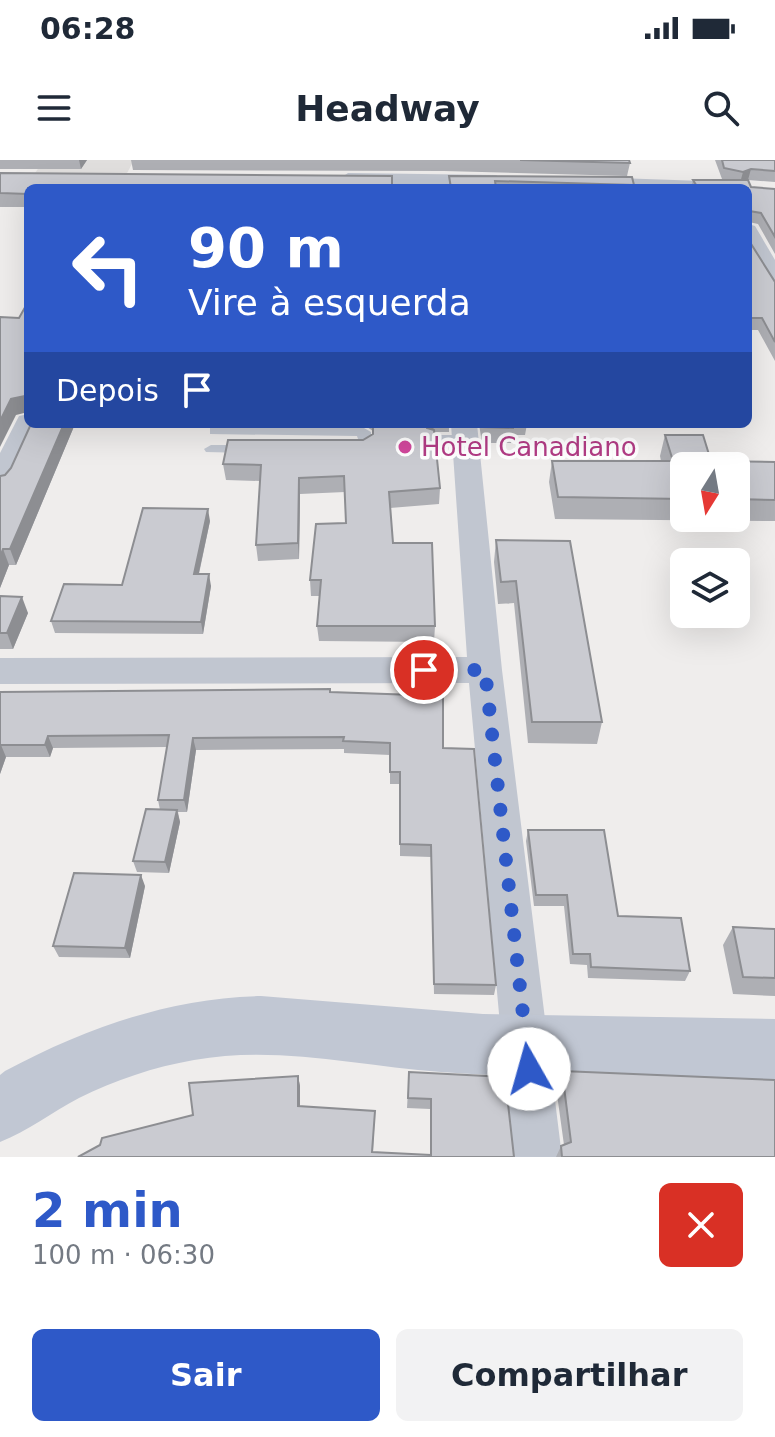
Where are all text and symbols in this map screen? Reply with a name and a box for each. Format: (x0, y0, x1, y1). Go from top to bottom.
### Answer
text: 06:28 (40, 11, 136, 46)
icon: menu (32, 86, 76, 130)
icon: search (699, 86, 743, 130)
text: Headway (295, 88, 480, 129)
text: 90 m (188, 215, 344, 280)
icon: left (56, 216, 160, 320)
text: Vire à esquerda (188, 282, 471, 323)
icon: arrive (175, 368, 219, 412)
text: Depois (56, 373, 159, 408)
place label: Hotel Canadiano (421, 432, 637, 462)
marker: Hotel Canadiano (396, 438, 414, 456)
north arrow (670, 452, 750, 532)
map controls (670, 452, 750, 628)
button: layers (670, 548, 750, 628)
pin (390, 636, 458, 704)
icon: arrive (402, 648, 446, 692)
position arrow (487, 1027, 571, 1111)
text: 2 min (32, 1182, 183, 1238)
button: close (659, 1183, 743, 1267)
text: 100 m · 06:30 (32, 1240, 215, 1270)
button: Sair (32, 1329, 380, 1421)
button: Compartilhar (396, 1329, 743, 1421)

